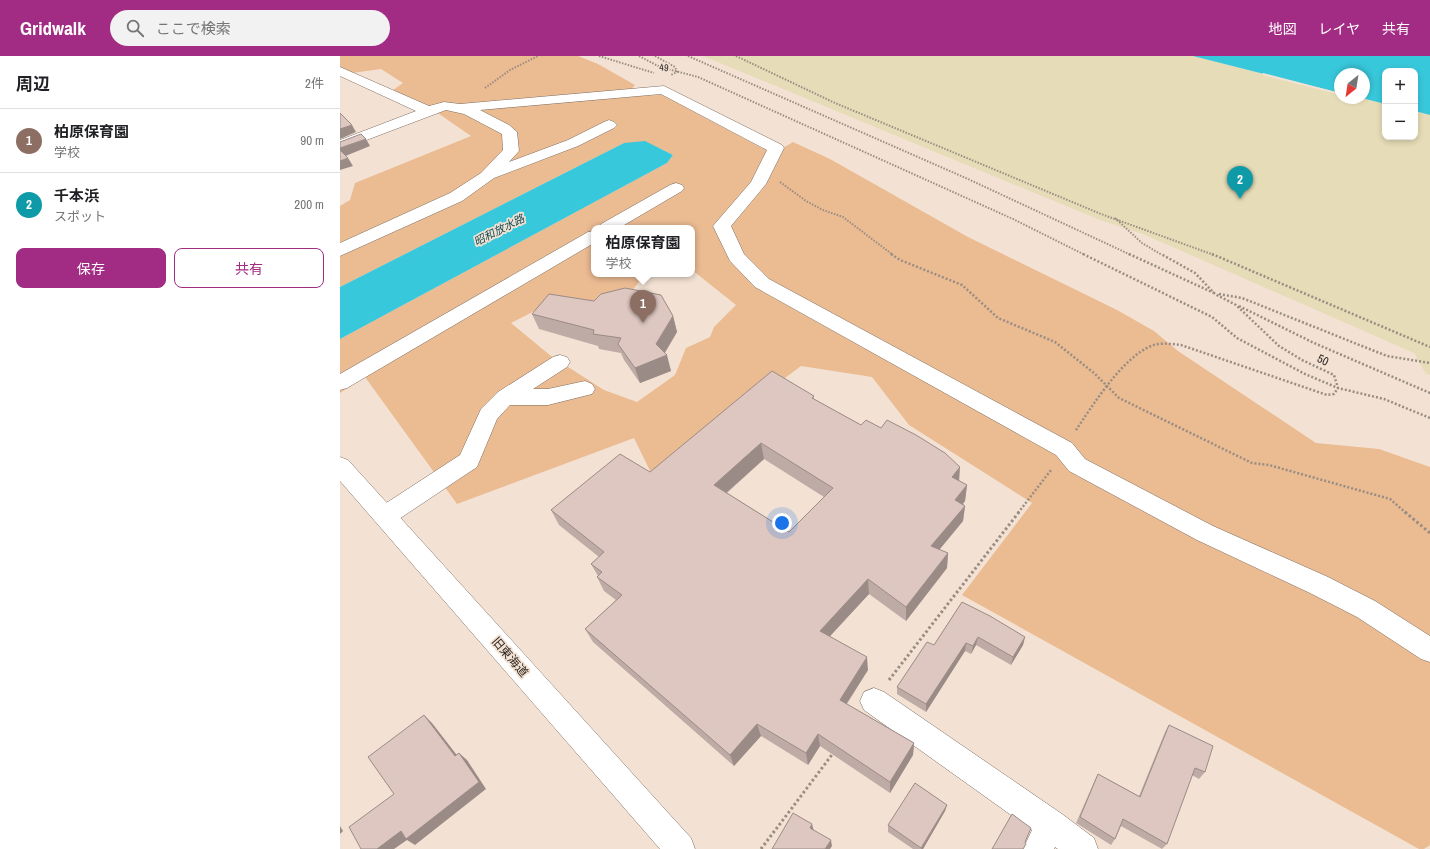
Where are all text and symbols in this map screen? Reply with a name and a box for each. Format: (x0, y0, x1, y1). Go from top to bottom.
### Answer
search box (110, 10, 390, 46)
text: Gridwalk (20, 15, 86, 41)
icon: search (124, 17, 146, 39)
text: ここで検索 (156, 18, 231, 39)
text: 地図 (1268, 20, 1296, 38)
text: レイヤ (1318, 20, 1360, 38)
text: 共有 (1382, 20, 1410, 38)
street label: 49 (659, 61, 670, 74)
north arrow (1334, 68, 1370, 104)
map controls (1382, 68, 1418, 140)
button: + (1382, 68, 1418, 104)
text: 周辺 (16, 72, 50, 95)
text: 2件 (305, 75, 324, 92)
button: − (1382, 104, 1418, 140)
text: 柏原保育園 (54, 121, 129, 142)
text: 1 (26, 132, 32, 149)
text: 90 m (300, 132, 324, 149)
text: 学校 (54, 144, 80, 161)
pin: 2 (1227, 166, 1253, 199)
text: 千本浜 (54, 185, 99, 206)
text: 2 (26, 196, 32, 213)
text: 200 m (294, 196, 324, 213)
text: スポット (54, 208, 106, 225)
water label: 昭和放水路 (471, 211, 528, 249)
popup (591, 225, 695, 277)
text: 柏原保育園 (605, 232, 681, 253)
button: 保存 (16, 248, 166, 288)
button: 共有 (174, 248, 324, 288)
text: 学校 (605, 255, 632, 272)
pin: 1 (630, 290, 656, 323)
street label: 50 (1315, 350, 1331, 370)
your location (772, 513, 792, 533)
street label: 旧東海道 (488, 634, 532, 680)

